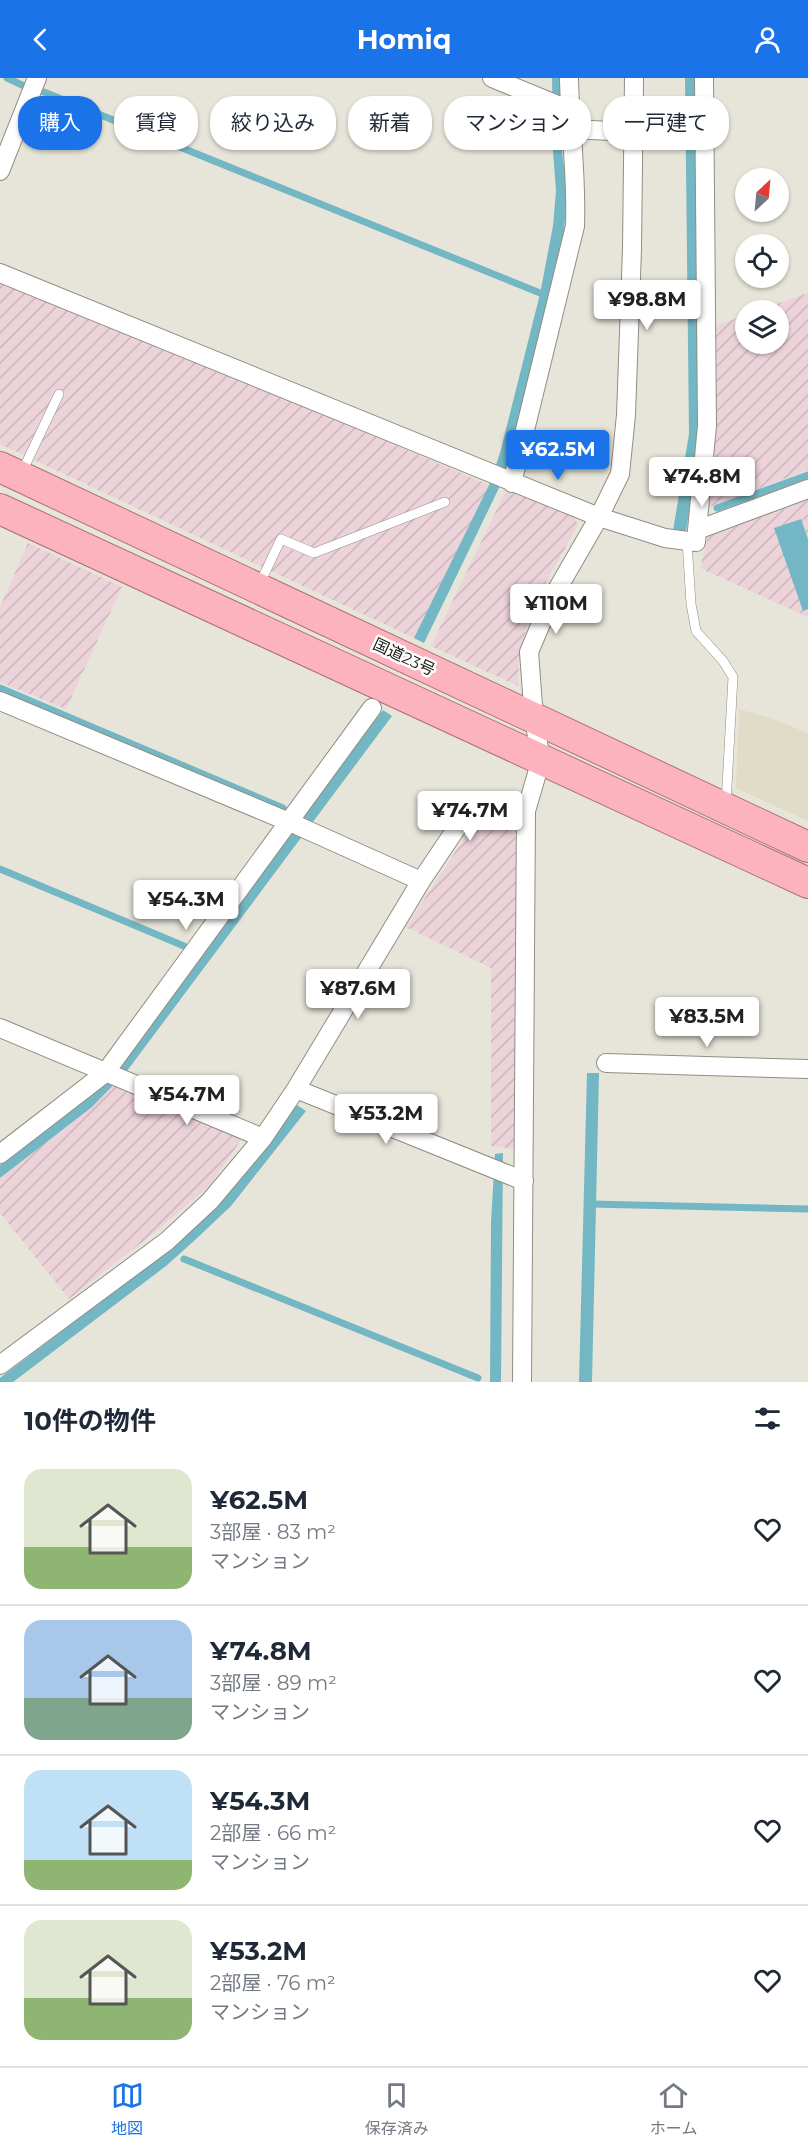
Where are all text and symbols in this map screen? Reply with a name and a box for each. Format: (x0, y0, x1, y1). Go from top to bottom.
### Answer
icon: back (24, 23, 57, 56)
text: Homiq (357, 23, 451, 56)
icon: person (751, 23, 784, 56)
chip: 購入 (18, 96, 102, 150)
chip: 賃貸 (114, 96, 198, 150)
chip: 絞り込み (210, 96, 336, 150)
chip: 新着 (348, 96, 432, 150)
chip: マンション (444, 96, 591, 150)
chip: 一戸建て (603, 96, 729, 150)
north arrow (735, 168, 789, 222)
map controls (735, 168, 789, 354)
button: locate (735, 234, 789, 288)
pin: ¥98.8M (598, 280, 696, 331)
text: ¥98.8M (608, 287, 686, 311)
button: layers (735, 300, 789, 354)
pin: ¥62.5M (509, 430, 607, 481)
text: ¥62.5M (520, 437, 596, 461)
pin: ¥74.8M (653, 457, 751, 508)
text: ¥74.8M (663, 464, 741, 488)
pin: ¥110M (514, 584, 598, 635)
text: ¥110M (524, 591, 588, 615)
street label: 国道23号 (370, 634, 438, 680)
pin: ¥74.7M (421, 791, 519, 842)
text: ¥74.7M (432, 798, 508, 822)
pin: ¥54.3M (137, 880, 235, 931)
text: ¥54.3M (147, 887, 225, 911)
pin: ¥87.6M (309, 969, 407, 1020)
text: ¥87.6M (320, 976, 396, 1000)
pin: ¥83.5M (658, 997, 756, 1048)
text: ¥83.5M (669, 1004, 745, 1028)
pin: ¥54.7M (138, 1075, 236, 1126)
text: ¥54.7M (148, 1082, 226, 1106)
pin: ¥53.2M (337, 1094, 435, 1145)
text: ¥53.2M (349, 1101, 423, 1125)
icon: filters (751, 1402, 784, 1435)
text: 10件の物件 (24, 1405, 156, 1437)
text: ¥62.5M (210, 1484, 308, 1516)
icon: home (72, 1493, 144, 1565)
icon: heart (751, 1513, 784, 1546)
text: 3部屋 · 83 m² (210, 1520, 336, 1544)
text: マンション (210, 1549, 310, 1573)
text: ¥74.8M (210, 1635, 312, 1667)
icon: home (72, 1644, 144, 1716)
icon: heart (751, 1664, 784, 1697)
text: 3部屋 · 89 m² (210, 1671, 337, 1695)
text: マンション (210, 1700, 310, 1724)
text: ¥54.3M (210, 1785, 310, 1817)
icon: home (72, 1794, 144, 1866)
icon: heart (751, 1814, 784, 1847)
text: 2部屋 · 66 m² (210, 1821, 336, 1845)
text: マンション (210, 1850, 310, 1874)
text: ¥53.2M (210, 1935, 307, 1967)
icon: home (72, 1944, 144, 2016)
icon: heart (751, 1964, 784, 1997)
text: 2部屋 · 76 m² (210, 1971, 336, 1995)
text: マンション (210, 2000, 310, 2024)
tab: 地図 (111, 2079, 144, 2139)
tab: 保存済み (365, 2079, 429, 2139)
tab: ホーム (650, 2079, 697, 2139)

